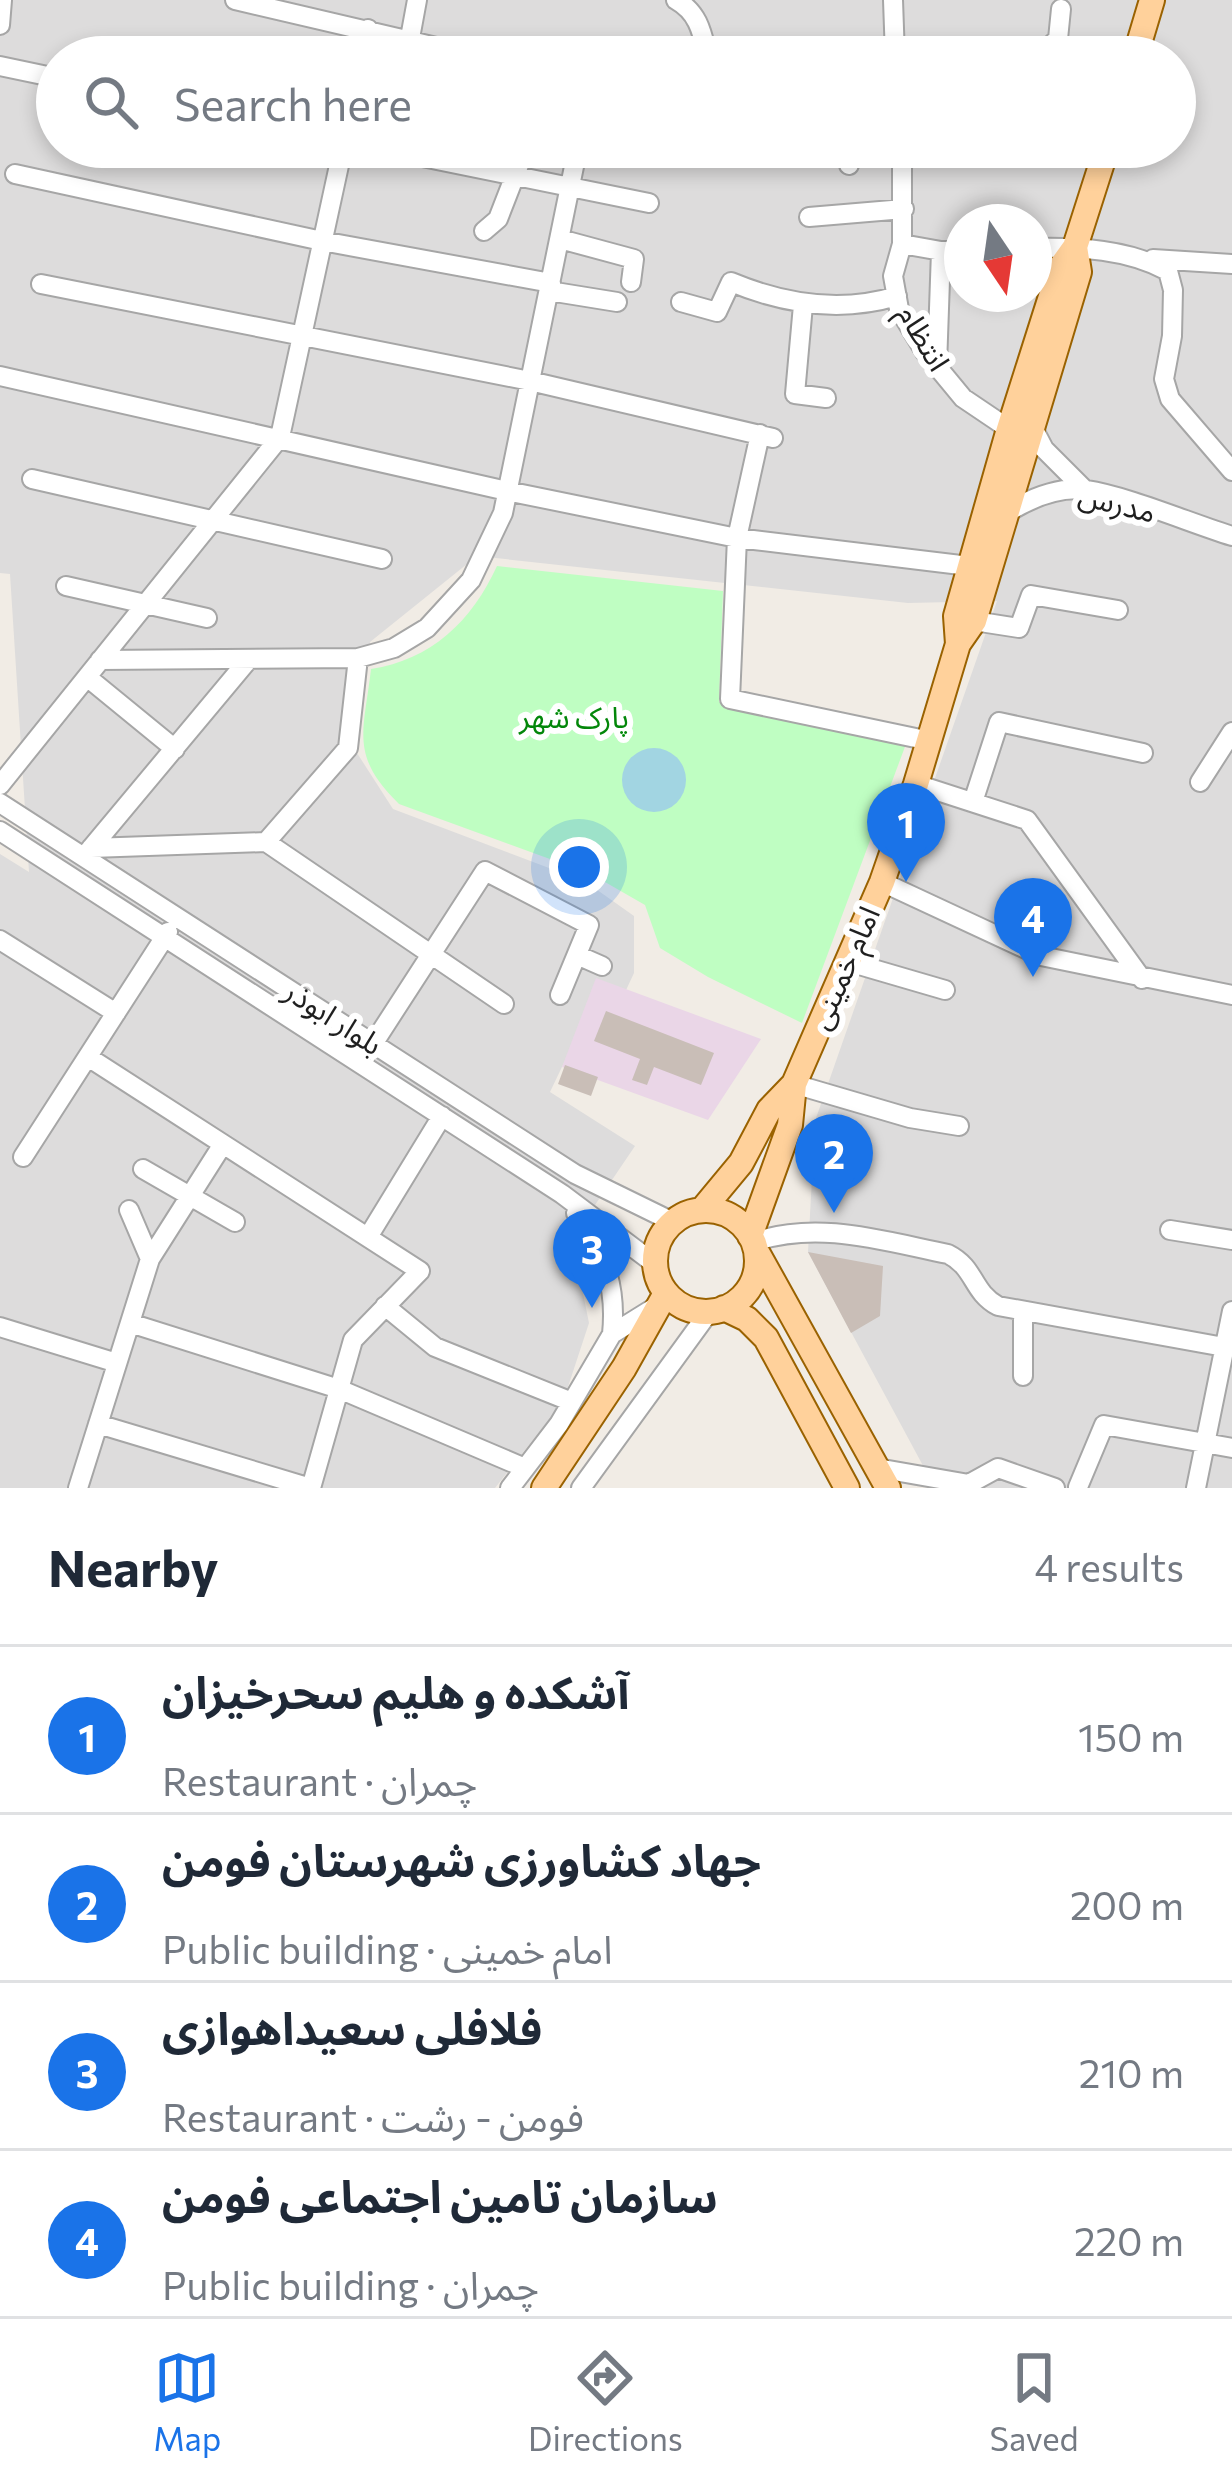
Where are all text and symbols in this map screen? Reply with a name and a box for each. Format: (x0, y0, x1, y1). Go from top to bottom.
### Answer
search box (36, 36, 1196, 168)
icon: search (78, 69, 144, 135)
text: Search here (174, 75, 412, 130)
north arrow (944, 204, 1052, 312)
street label: انتظام (886, 297, 959, 380)
street label: مدرس (1075, 474, 1160, 530)
park label: پارک شهر (518, 697, 629, 737)
pin: 1 (867, 783, 945, 882)
your location (549, 837, 609, 897)
pin: 4 (994, 878, 1072, 977)
street label: امام خمینی (799, 900, 892, 1037)
street label: بلوار ابوذر (277, 970, 390, 1062)
pin: 2 (795, 1114, 873, 1213)
pin: 3 (553, 1209, 631, 1308)
text: Nearby (48, 1535, 218, 1598)
text: 4 results (1034, 1542, 1184, 1590)
text: آشکده و هلیم سحرخیزان (162, 1663, 629, 1718)
text: 1 (78, 1712, 96, 1760)
text: 150 m (1078, 1712, 1184, 1760)
text: Restaurant · چمران (162, 1756, 477, 1804)
text: جهاد کشاورزی شهرستان فومن (162, 1831, 761, 1886)
text: 2 (76, 1880, 98, 1928)
text: 200 m (1070, 1880, 1184, 1928)
text: Public building · امام خمینی (162, 1924, 613, 1972)
text: فلافلی سعیداهوازی (162, 1999, 542, 2054)
text: 3 (76, 2048, 98, 2096)
text: 210 m (1079, 2048, 1184, 2096)
text: Restaurant · فومن - رشت (162, 2092, 584, 2140)
text: سازمان تامین اجتماعی فومن (162, 2167, 718, 2222)
text: 4 (75, 2216, 99, 2264)
text: 220 m (1074, 2216, 1184, 2264)
text: Public building · چمران (162, 2260, 539, 2308)
tab: Map (153, 2345, 221, 2458)
tab: Directions (528, 2345, 683, 2458)
tab: Saved (990, 2345, 1079, 2458)

